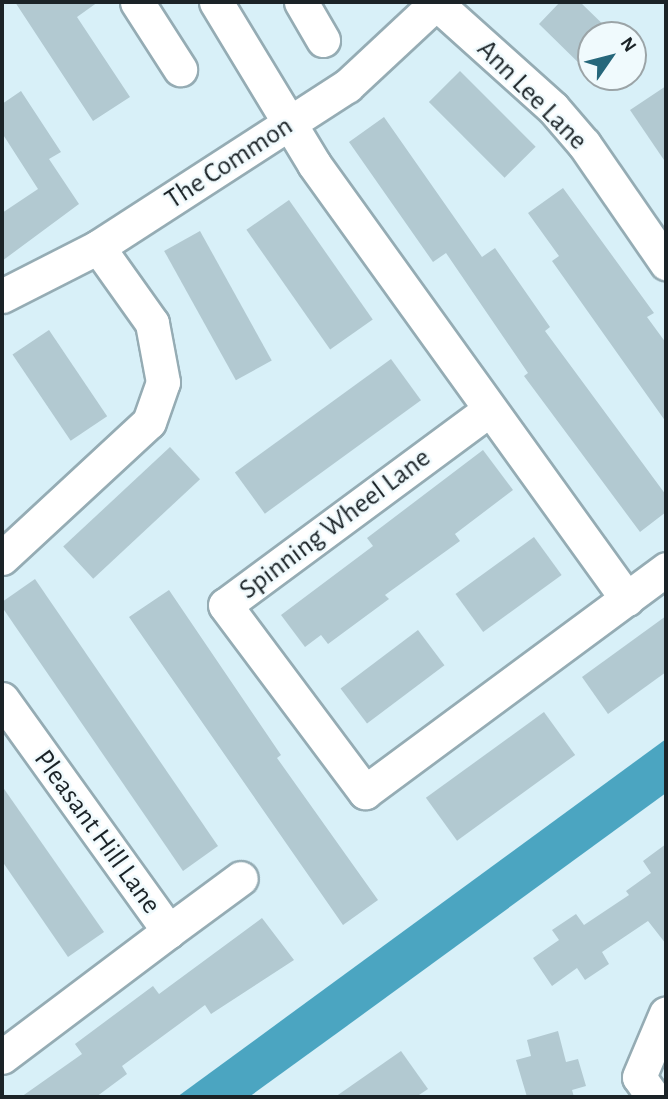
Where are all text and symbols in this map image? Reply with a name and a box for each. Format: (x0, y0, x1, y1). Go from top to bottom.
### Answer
north arrow (577, 21, 647, 91)
street label: Ann Lee Lane (470, 33, 594, 157)
text: N (616, 34, 640, 56)
street label: The Common (159, 109, 299, 217)
street label: Spinning Wheel Lane (233, 441, 437, 607)
street label: Pleasant Hill Lane (26, 743, 168, 921)

